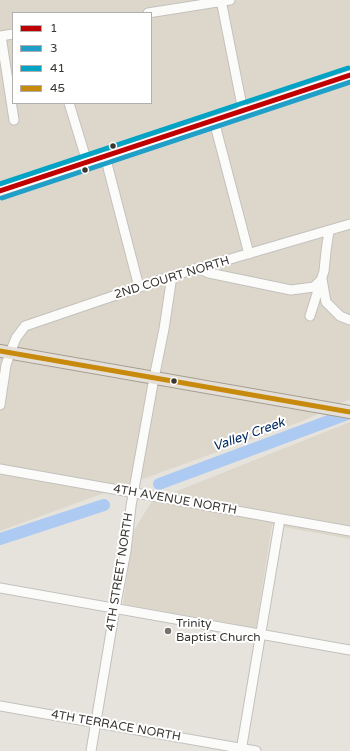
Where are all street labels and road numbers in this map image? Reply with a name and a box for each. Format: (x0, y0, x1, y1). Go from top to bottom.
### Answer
street label: 2ND COURT NORTH (113, 254, 231, 302)
street label: 4TH AVENUE NORTH (112, 482, 238, 518)
street label: 4TH STREET NORTH (104, 512, 136, 632)
street label: 4TH TERRACE NORTH (50, 708, 182, 744)

